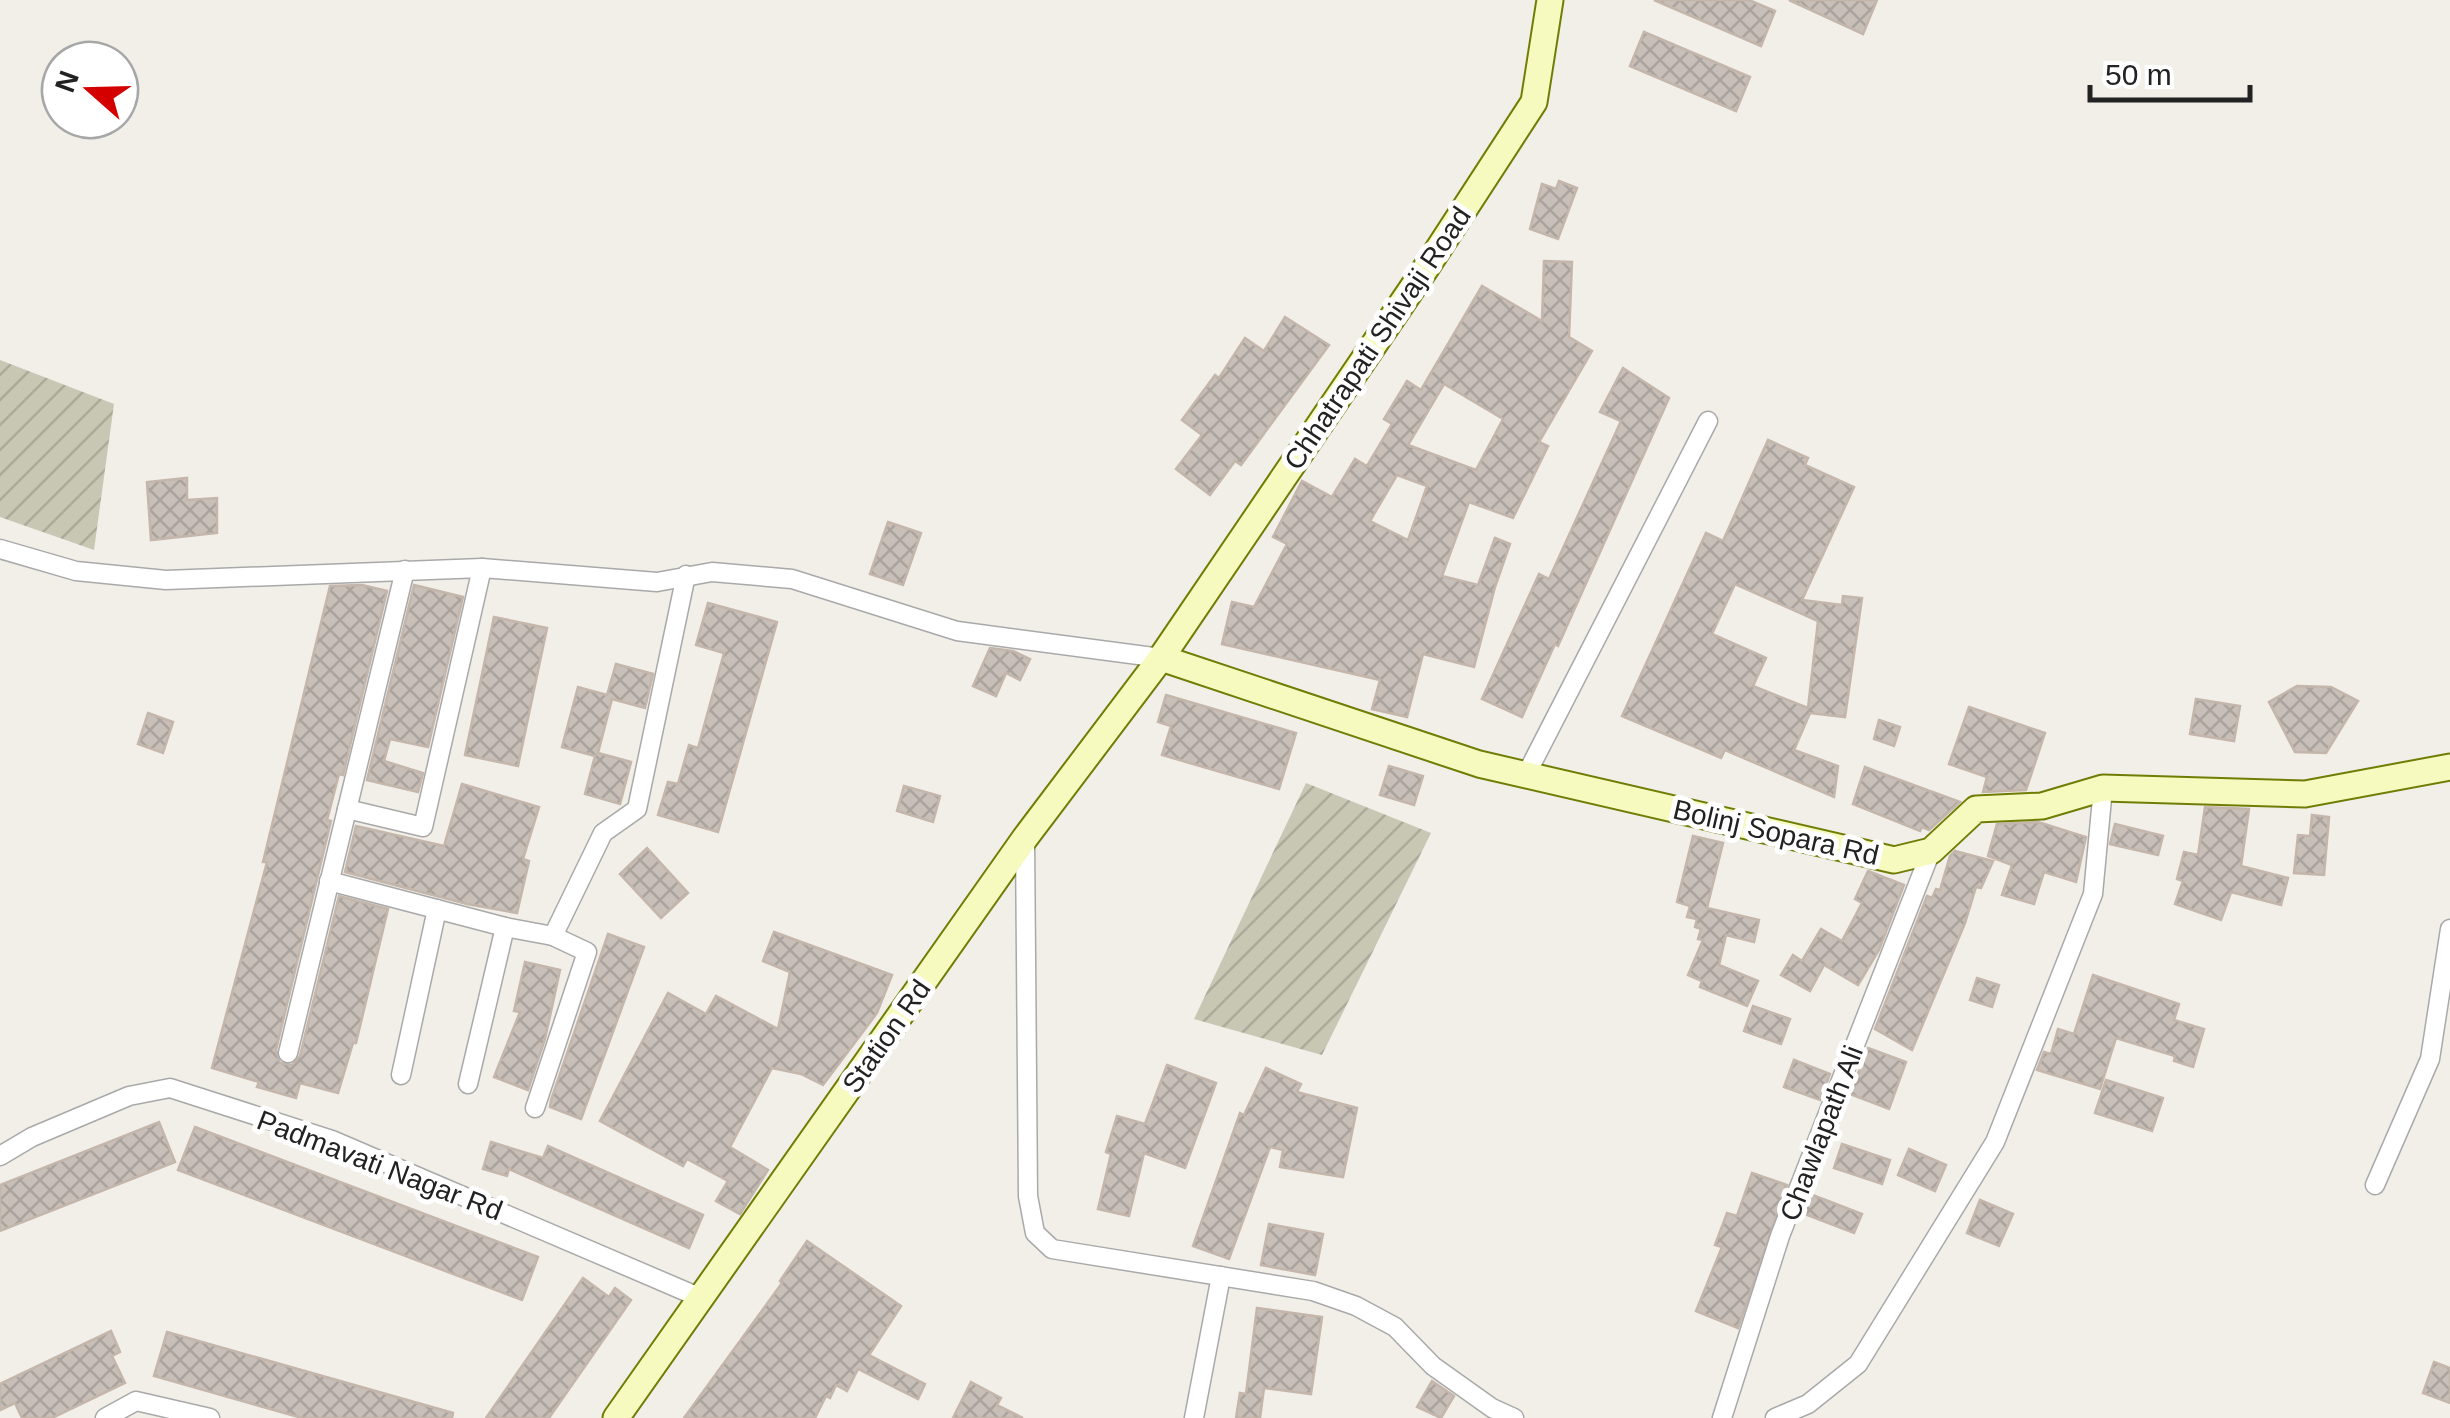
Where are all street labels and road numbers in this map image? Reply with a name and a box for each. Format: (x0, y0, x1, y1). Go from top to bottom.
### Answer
street label: Chhatrapati Shivaji Road (1278, 201, 1477, 475)
street label: Bolinj Sopara Rd (1670, 794, 1882, 871)
street label: Station Rd (836, 974, 937, 1099)
street label: Chawlapath Ali (1774, 1041, 1869, 1225)
street label: Padmavati Nagar Rd (253, 1104, 507, 1227)

